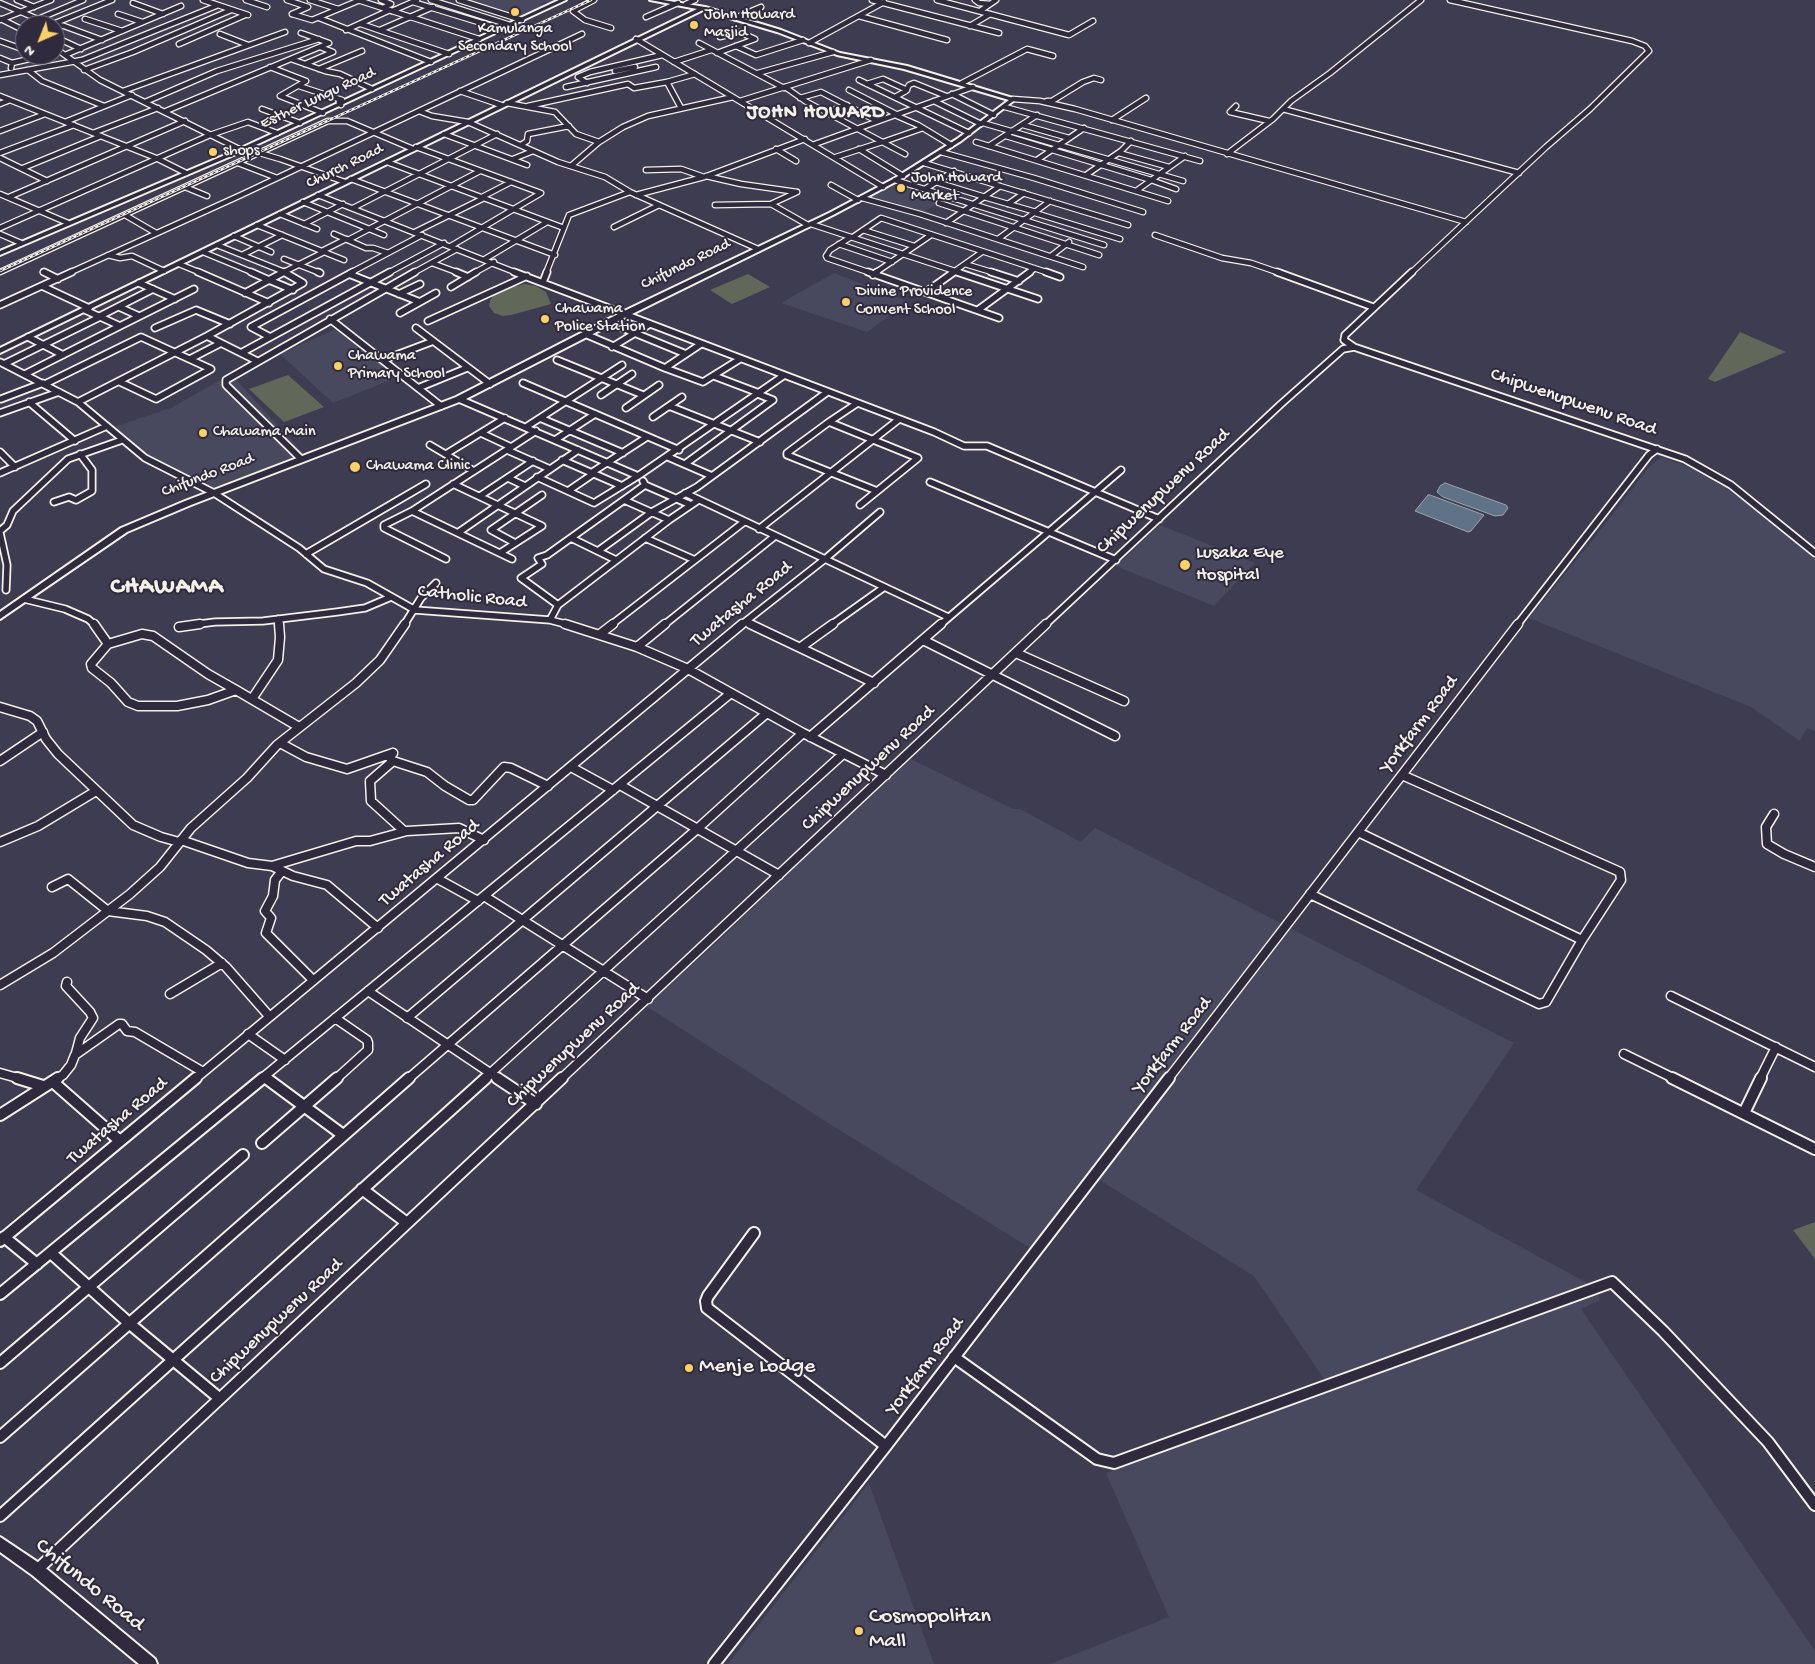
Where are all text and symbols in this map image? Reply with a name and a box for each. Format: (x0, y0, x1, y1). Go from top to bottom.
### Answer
marker: Kamulanga Secondary School (509, 6, 521, 18)
place label: John Howard Masjid (704, 6, 795, 44)
north arrow (15, 15, 65, 65)
marker: John Howard Masjid (688, 19, 700, 31)
place label: Kamulanga Secondary School (458, 20, 572, 58)
text: N (21, 41, 39, 60)
street label: Esther Lungu Road (257, 64, 379, 134)
district label: JOHN HOWARD (745, 102, 887, 126)
street label: Church Road (303, 140, 387, 194)
place label: shops (223, 142, 260, 162)
marker: shops (207, 146, 219, 158)
place label: John Howard Market (911, 169, 1002, 207)
marker: John Howard Market (895, 182, 907, 194)
street label: Chifundo Road (638, 235, 734, 295)
place label: Divine Providence Convent School (856, 283, 972, 321)
marker: Divine Providence Convent School (840, 296, 852, 308)
place label: Chawama Police Station (555, 300, 645, 338)
marker: Chawama Police Station (539, 313, 551, 325)
place label: Chawama Primary School (348, 347, 445, 385)
marker: Chawama Primary School (332, 360, 344, 372)
street label: Chipwenupwenu Road (1487, 364, 1659, 442)
place label: Chawama Main (213, 423, 316, 443)
street label: Chipwenupwenu Road (1093, 424, 1235, 560)
marker: Chawama Main (197, 427, 209, 439)
street label: Chifundo Road (159, 450, 257, 502)
place label: Chawama Clinic (366, 457, 470, 477)
marker: Chawama Clinic (348, 460, 362, 474)
place label: Lusaka Eye Hospital (1196, 543, 1284, 587)
street label: Twatasha Road (686, 557, 798, 653)
marker: Lusaka Eye Hospital (1178, 558, 1192, 572)
district label: CHAWAMA (110, 574, 224, 602)
street label: Catholic Road (416, 581, 528, 615)
street label: Yorkfarm Road (1376, 672, 1464, 778)
street label: Chipwenupwenu Road (798, 701, 940, 837)
street label: Twatasha Road (375, 815, 485, 913)
street label: Chipwenupwenu Road (503, 978, 645, 1114)
street label: Yorkfarm Road (1128, 993, 1218, 1099)
street label: Twatasha Road (63, 1073, 173, 1171)
street label: Chipwenupwenu Road (206, 1254, 348, 1390)
street label: Yorkfarm Road (882, 1314, 970, 1420)
place label: Menje Lodge (699, 1355, 815, 1381)
marker: Menje Lodge (683, 1362, 695, 1374)
street label: Chifundo Road (29, 1534, 149, 1638)
place label: Cosmopolitan Mall (869, 1605, 991, 1656)
marker: Cosmopolitan Mall (853, 1625, 865, 1637)

